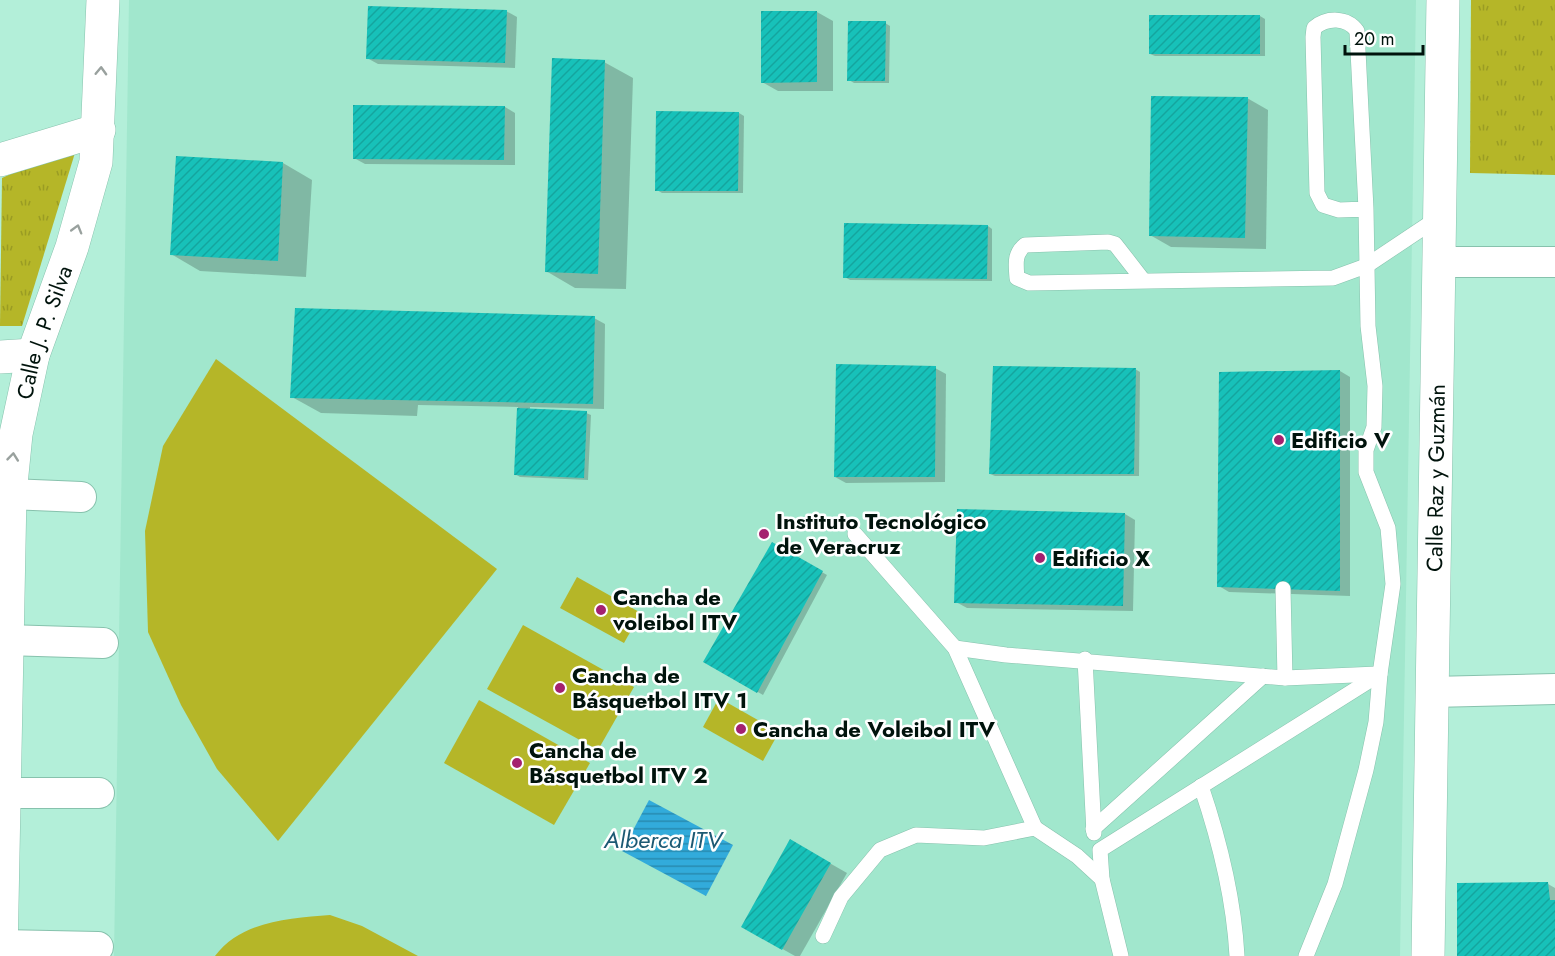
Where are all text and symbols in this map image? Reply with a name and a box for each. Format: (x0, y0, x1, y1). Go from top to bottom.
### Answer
scale bar (1345, 18, 1423, 56)
text: 20 m (1354, 26, 1394, 52)
one-way arrow (95, 67, 107, 76)
one-way arrow (70, 224, 82, 235)
street label: Calle J. P. Silva (8, 261, 80, 402)
street label: Calle Raz y Guzmán (1418, 384, 1453, 572)
place label: Edificio V (1291, 424, 1391, 456)
marker: Edificio V (1272, 433, 1286, 447)
one-way arrow (6, 452, 19, 461)
place label: Instituto Tecnológico de Veracruz (776, 505, 987, 562)
marker: Instituto Tecnológico de Veracruz (757, 527, 771, 541)
place label: Edificio X (1052, 542, 1150, 574)
marker: Edificio X (1033, 551, 1047, 565)
place label: Cancha de voleibol ITV (612, 581, 738, 638)
marker: Cancha de voleibol ITV (594, 603, 608, 617)
place label: Cancha de Básquetbol ITV 1 (572, 659, 748, 716)
marker: Cancha de Básquetbol ITV 1 (553, 681, 567, 695)
place label: Cancha de Voleibol ITV (753, 713, 996, 745)
marker: Cancha de Voleibol ITV (734, 722, 748, 736)
place label: Cancha de Básquetbol ITV 2 (529, 734, 708, 791)
marker: Cancha de Básquetbol ITV 2 (510, 756, 524, 770)
water label: Alberca ITV (603, 822, 725, 857)

